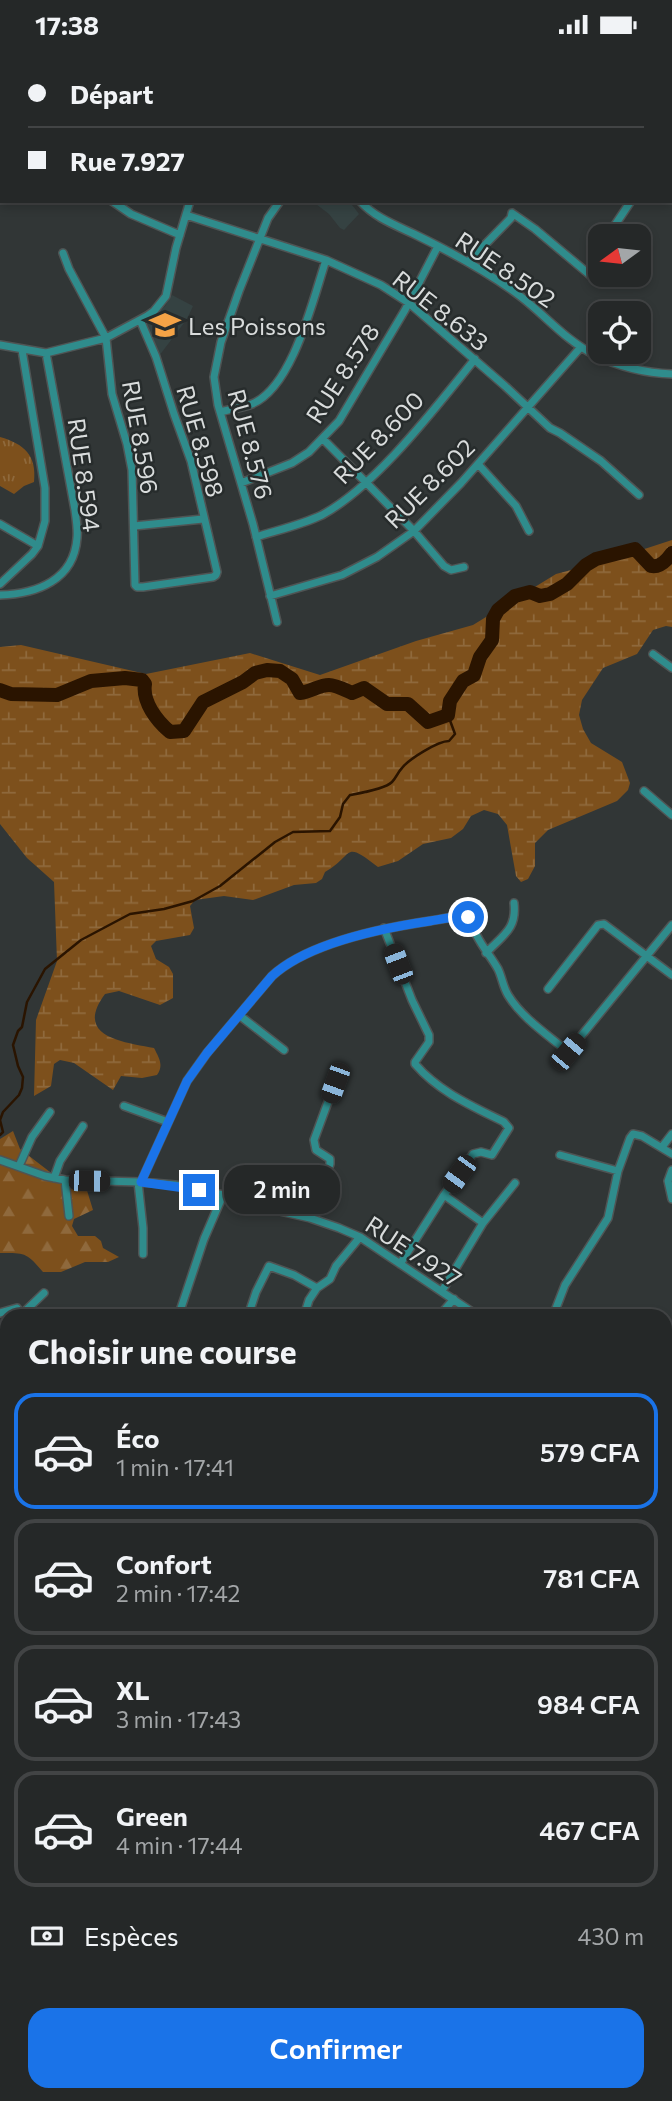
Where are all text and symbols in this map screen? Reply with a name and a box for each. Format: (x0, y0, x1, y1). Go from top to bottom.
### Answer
text: 17:38 (35, 9, 99, 40)
text: Départ (70, 78, 154, 109)
text: Rue 7.927 (70, 145, 185, 176)
north arrow (588, 224, 651, 287)
map controls (588, 224, 651, 364)
street label: RUE 8.502 (450, 225, 562, 313)
street label: RUE 8.633 (387, 264, 495, 356)
button: locate (588, 301, 651, 364)
school or university icon: Les Poissons (148, 308, 182, 342)
place label: Les Poissons (188, 311, 326, 340)
street label: RUE 8.578 (299, 318, 385, 428)
street label: RUE 8.596 (117, 378, 165, 496)
street label: RUE 8.598 (171, 382, 231, 500)
street label: RUE 8.600 (327, 385, 429, 489)
street label: RUE 8.576 (222, 386, 280, 502)
street label: RUE 8.594 (63, 416, 107, 534)
street label: RUE 8.602 (378, 432, 480, 534)
route start (452, 901, 484, 933)
car (381, 941, 416, 987)
car (547, 1029, 590, 1075)
car (318, 1060, 353, 1106)
car (439, 1151, 480, 1197)
callout: 2 min (224, 1165, 339, 1215)
car (68, 1170, 111, 1192)
route end (183, 1174, 215, 1206)
text: 2 min (254, 1175, 310, 1203)
street label: RUE 7.927 (361, 1209, 467, 1293)
text: Choisir une course (28, 1331, 297, 1371)
icon: car (32, 1420, 95, 1483)
text: Éco (116, 1422, 160, 1453)
text: 579 CFA (540, 1436, 640, 1467)
text: 1 min · 17:41 (116, 1453, 234, 1481)
icon: car (32, 1546, 95, 1609)
text: Confort (116, 1548, 212, 1579)
text: 781 CFA (543, 1562, 640, 1593)
text: 2 min · 17:42 (116, 1579, 240, 1607)
icon: car (32, 1672, 95, 1735)
text: XL (116, 1674, 150, 1705)
text: 984 CFA (537, 1688, 640, 1719)
text: 3 min · 17:43 (116, 1705, 241, 1733)
icon: car (32, 1798, 95, 1861)
text: Green (116, 1800, 188, 1831)
text: 467 CFA (539, 1814, 640, 1845)
text: 4 min · 17:44 (116, 1831, 243, 1859)
icon: cash (28, 1917, 66, 1955)
text: Espèces (84, 1920, 179, 1951)
text: 430 m (578, 1922, 644, 1950)
button: Confirmer (28, 2008, 644, 2088)

